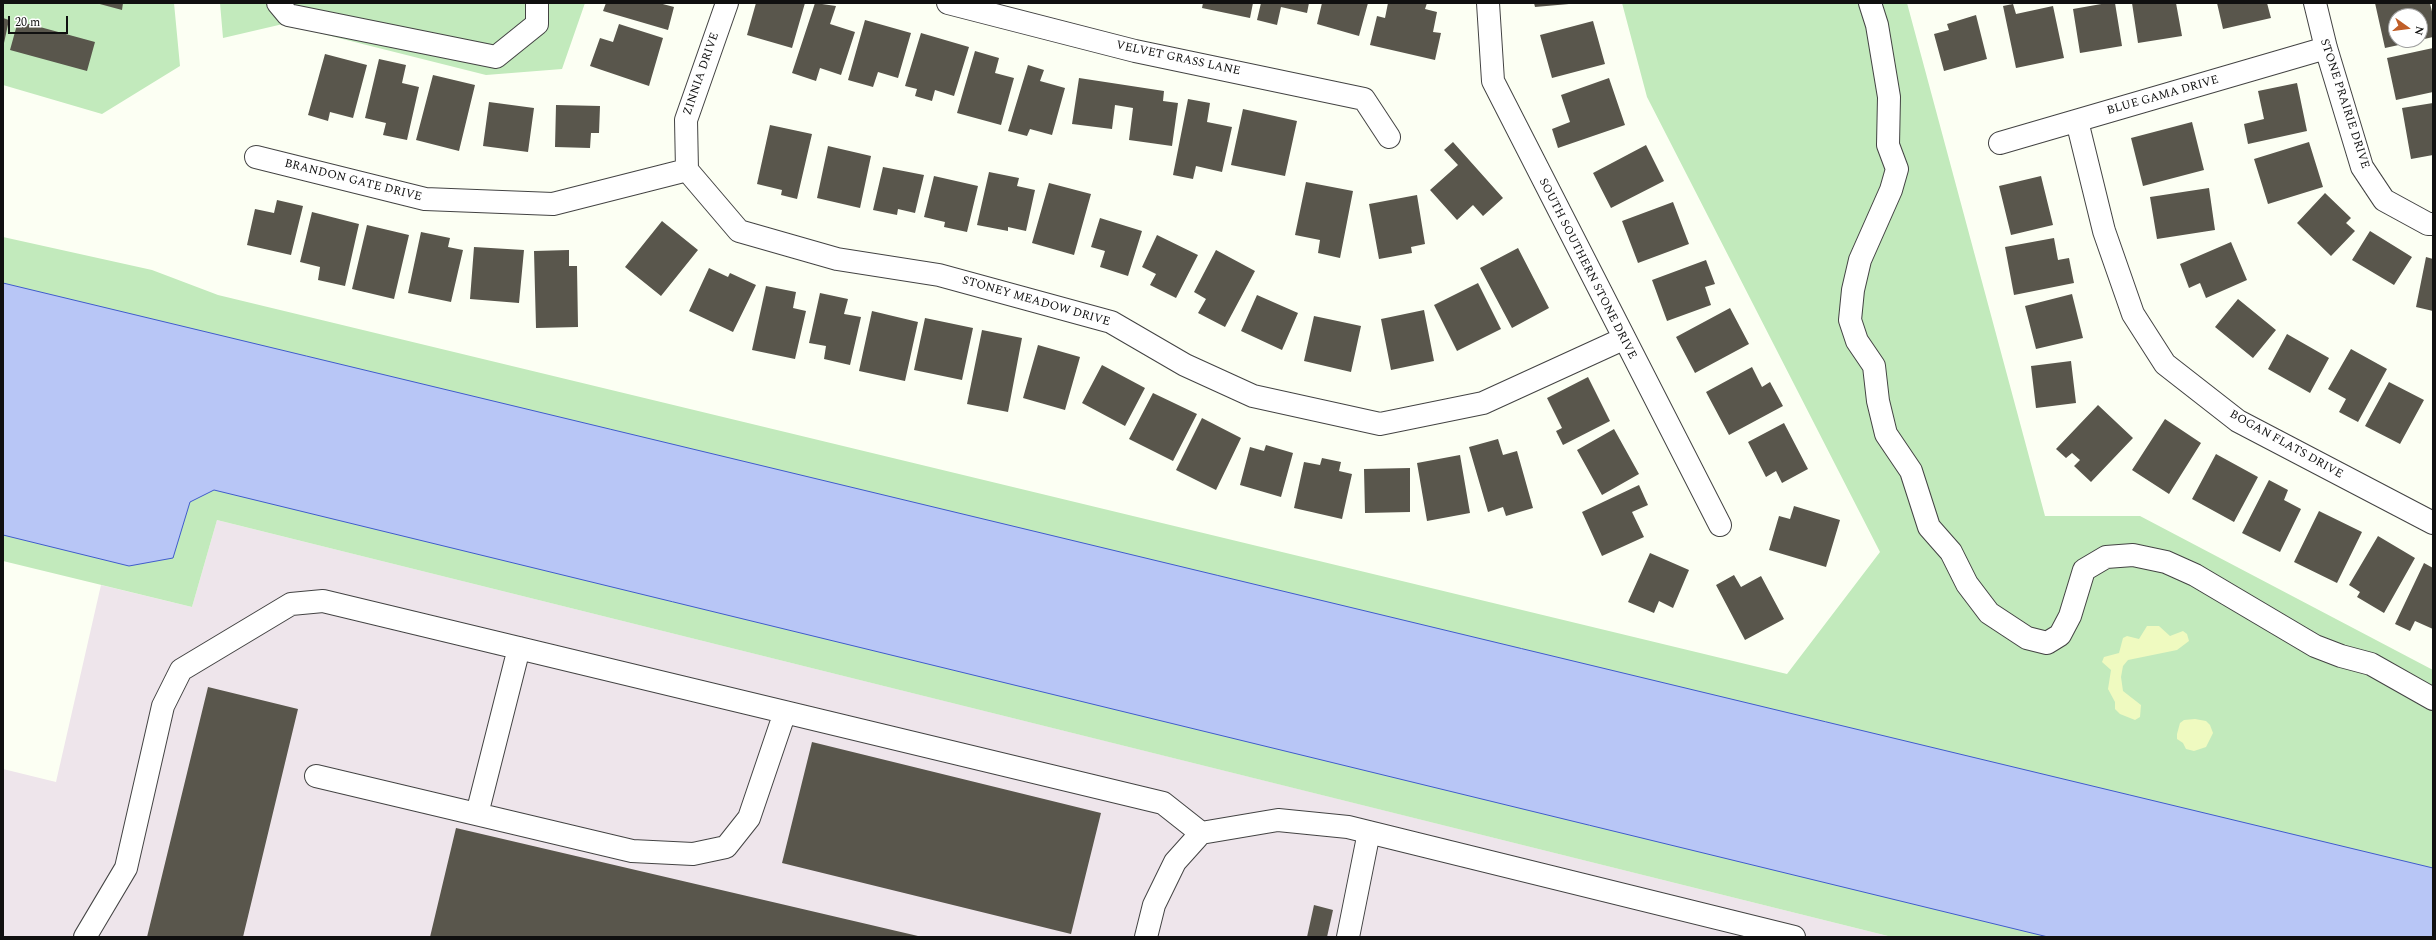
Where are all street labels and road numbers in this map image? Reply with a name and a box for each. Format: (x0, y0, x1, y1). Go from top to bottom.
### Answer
street label: ZINNIA DRIVE (681, 31, 723, 117)
street label: STONE PRAIRIE DRIVE (2316, 37, 2372, 171)
street label: VELVET GRASS LANE (1114, 39, 1242, 79)
street label: BLUE GAMA DRIVE (2105, 73, 2221, 119)
street label: BRANDON GATE DRIVE (283, 157, 423, 205)
street label: SOUTH SOUTHERN STONE DRIVE (1535, 176, 1639, 362)
street label: STONEY MEADOW DRIVE (960, 274, 1112, 330)
street label: BOGAN FLATS DRIVE (2227, 408, 2345, 482)

